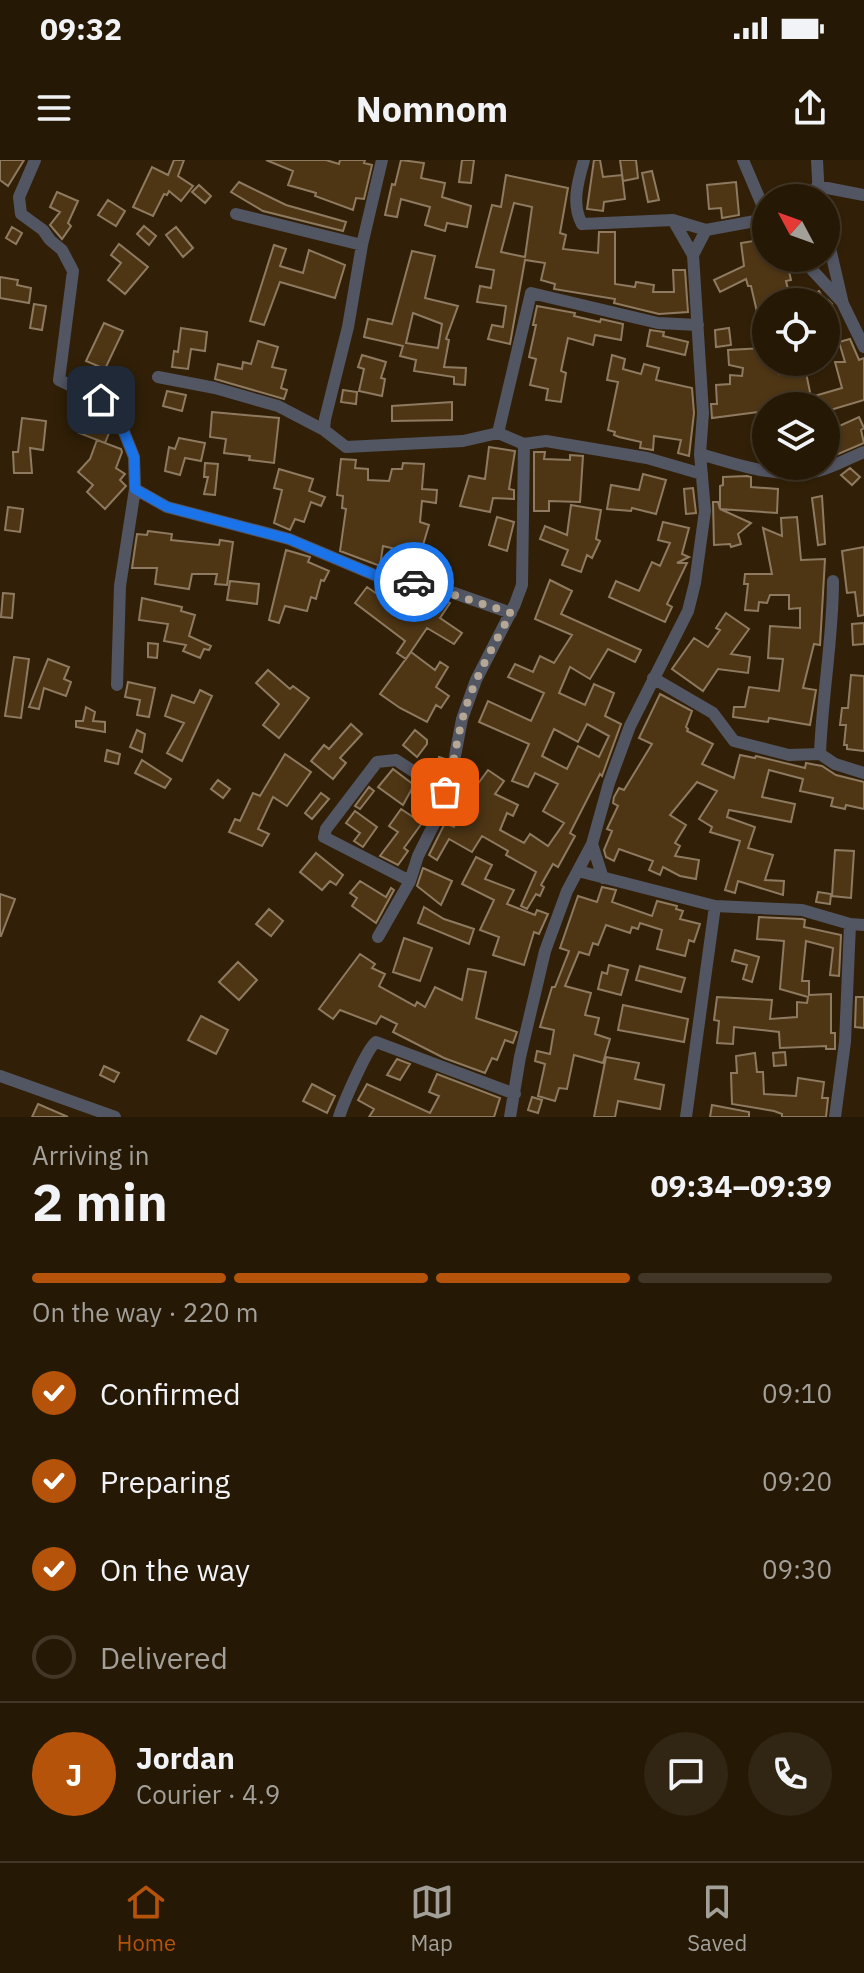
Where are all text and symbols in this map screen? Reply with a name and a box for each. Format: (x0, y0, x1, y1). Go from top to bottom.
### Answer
text: 09:32 (40, 9, 122, 48)
text: Nomnom (356, 85, 508, 132)
icon: menu (32, 86, 76, 130)
icon: share (788, 86, 832, 130)
north arrow (752, 184, 840, 272)
map controls (752, 184, 840, 480)
button: locate (752, 288, 840, 376)
pin (67, 366, 135, 434)
icon: home (79, 378, 123, 422)
button: layers (752, 392, 840, 480)
courier (374, 542, 454, 622)
icon: car (392, 560, 436, 604)
pin (411, 758, 479, 826)
icon: bag (423, 770, 467, 814)
text: Arriving in (32, 1138, 149, 1172)
text: 09:34–09:39 (651, 1166, 832, 1205)
text: 2 min (32, 1168, 168, 1235)
text: On the way · 220 m (32, 1295, 258, 1329)
icon: check (32, 1371, 76, 1415)
text: Confirmed (100, 1374, 241, 1413)
text: 09:10 (762, 1376, 832, 1410)
icon: check (32, 1459, 76, 1503)
text: Preparing (100, 1462, 230, 1501)
text: 09:20 (762, 1464, 832, 1498)
icon: check (32, 1547, 76, 1591)
text: On the way (100, 1550, 250, 1589)
text: 09:30 (762, 1552, 832, 1586)
text: Delivered (100, 1638, 228, 1677)
button: chat (644, 1732, 728, 1816)
button: phone (748, 1732, 832, 1816)
text: Jordan (136, 1738, 235, 1777)
text: J (66, 1755, 82, 1794)
text: Courier · 4.9 (136, 1777, 280, 1811)
tab: Home (117, 1880, 176, 1957)
tab: Map (410, 1880, 454, 1957)
tab: Saved (687, 1880, 747, 1957)

